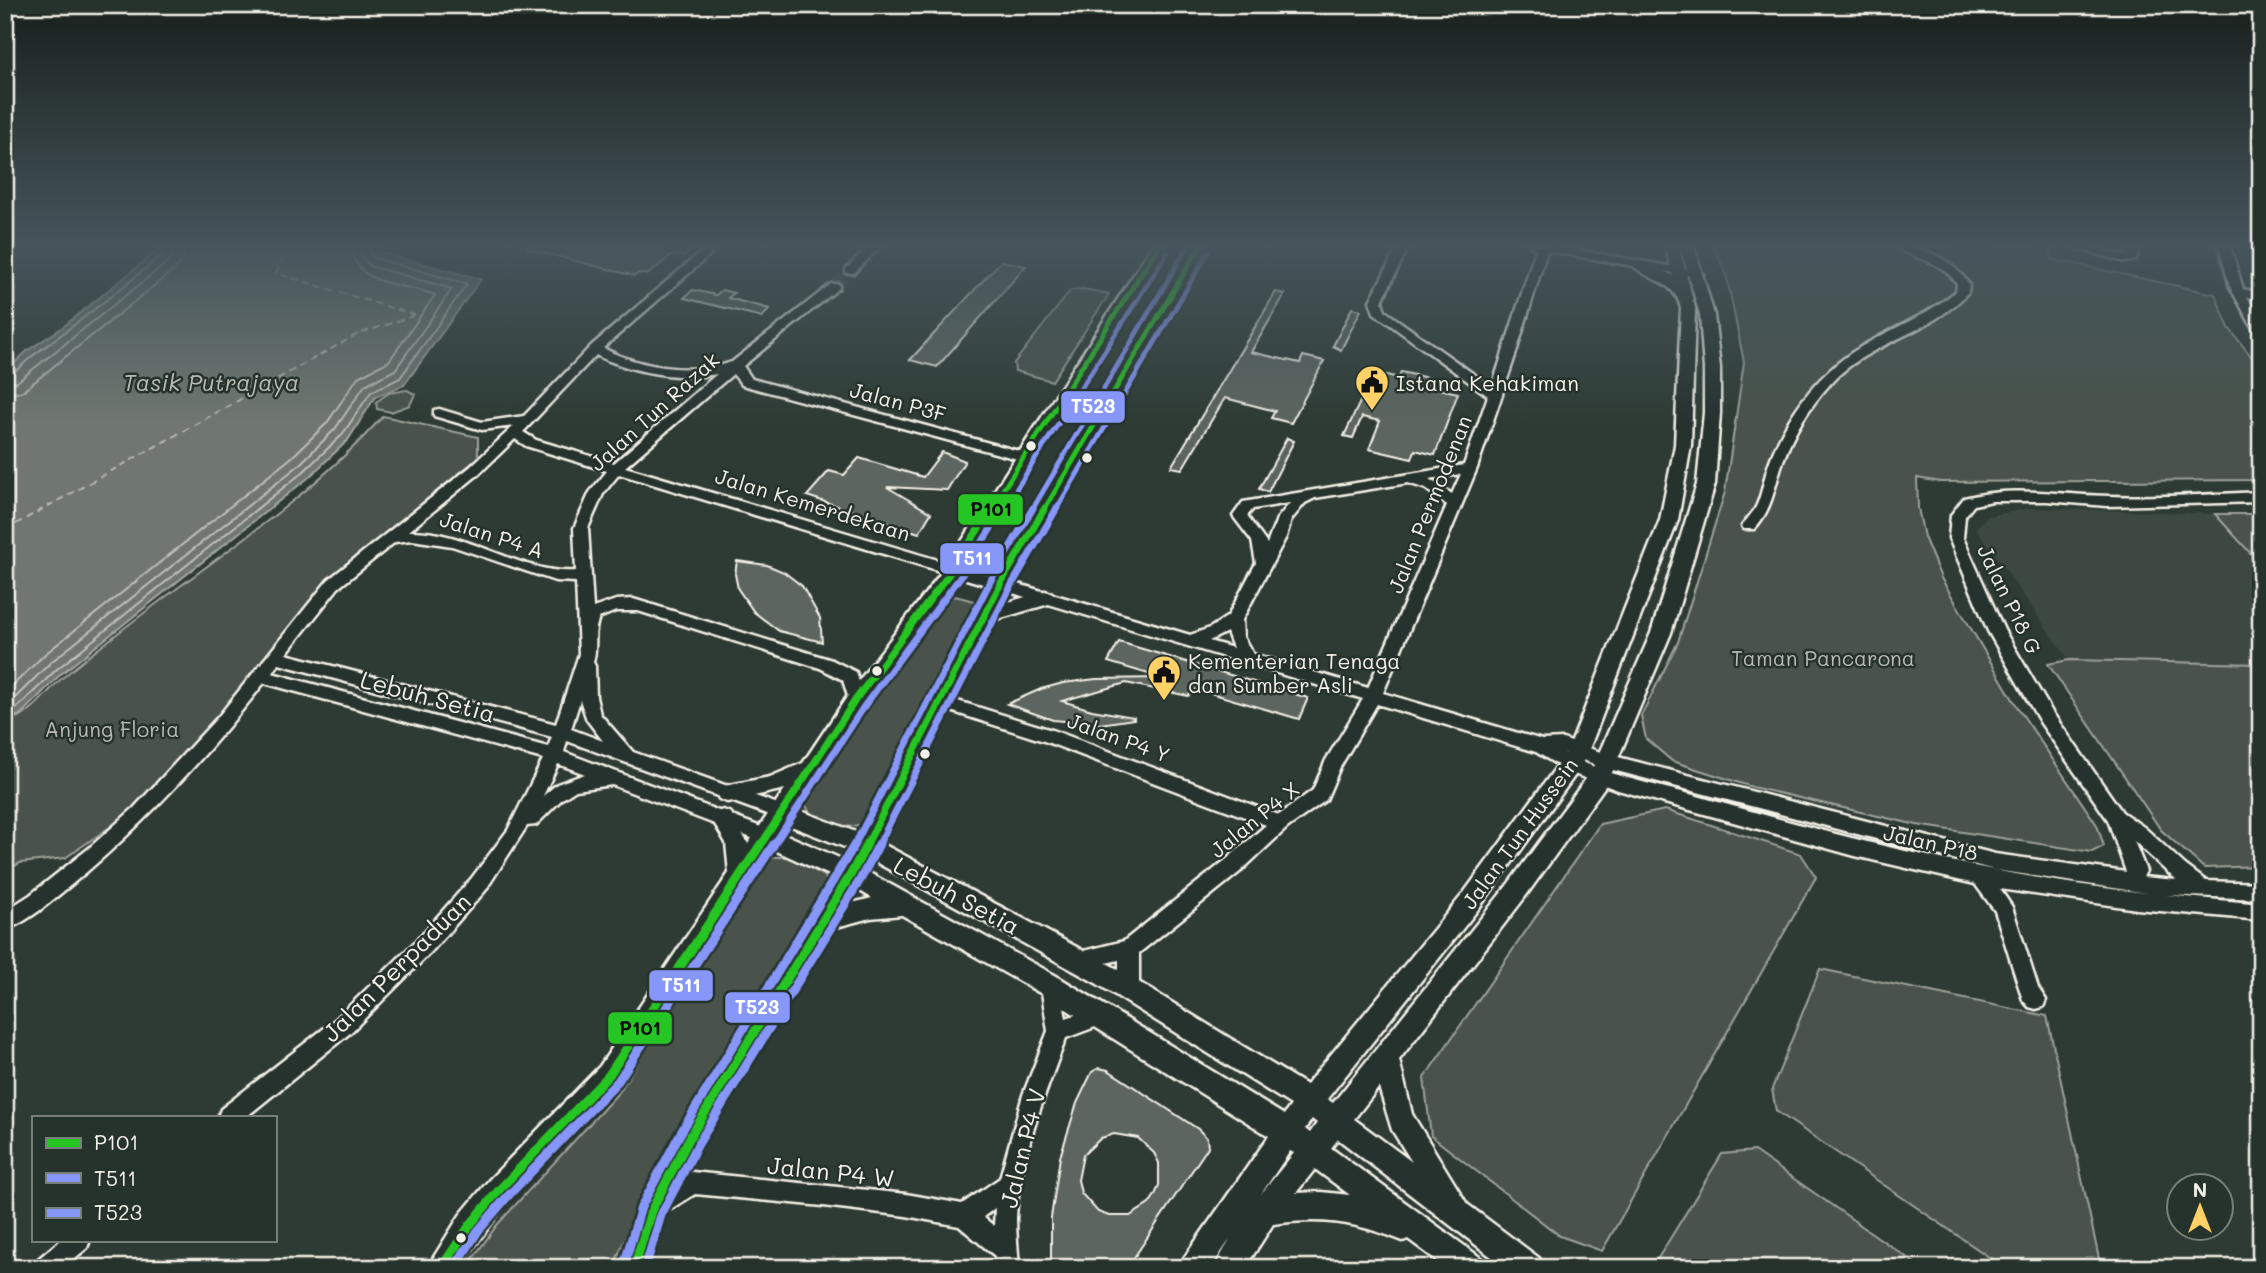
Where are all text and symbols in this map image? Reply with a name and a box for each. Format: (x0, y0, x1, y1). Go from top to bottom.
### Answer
street label: Jalan Tun Razak (584, 346, 724, 476)
public building icon: Istana Kehakiman (1353, 363, 1391, 412)
water label: Tasik Putrajaya (123, 367, 299, 397)
place label: Istana Kehakiman (1396, 369, 1579, 396)
street label: Jalan P3F (847, 375, 949, 427)
line badge: T523 (1060, 390, 1126, 424)
text: T523 (1071, 393, 1115, 418)
street label: Jalan Permodenan (1381, 411, 1477, 597)
unlabelled marker (1024, 439, 1038, 453)
unlabelled marker (1080, 451, 1094, 465)
street label: Jalan Kemerdekaan (712, 461, 914, 547)
line badge: P101 (957, 493, 1024, 526)
text: P101 (970, 496, 1012, 521)
street label: Jalan P4 A (437, 505, 547, 563)
street label: Jalan P18 G (1972, 540, 2048, 658)
line badge: T511 (939, 542, 1005, 575)
text: T511 (952, 545, 992, 570)
park label: Taman Pancarona (1731, 644, 1915, 671)
place label: Kementerian Tenaga dan Sumber Asli (1188, 647, 1400, 698)
public building icon: Kementerian Tenaga dan Sumber Asli (1145, 653, 1183, 702)
street label: Lebuh Setia (357, 663, 499, 729)
unlabelled marker (870, 664, 884, 678)
street label: Jalan P4 Y (1064, 706, 1174, 768)
park label: Anjung Floria (45, 715, 179, 742)
unlabelled marker (918, 747, 932, 761)
street label: Jalan Tun Hussein (1455, 752, 1583, 914)
street label: Jalan P4 X (1204, 775, 1304, 863)
street label: Jalan P18 (1881, 818, 1981, 866)
street label: Lebuh Setia (889, 849, 1025, 941)
street label: Jalan Perpaduan (315, 886, 477, 1048)
line badge: T511 (648, 969, 714, 1002)
text: T511 (661, 972, 701, 997)
line badge: T523 (724, 991, 791, 1024)
text: T523 (735, 994, 779, 1019)
line badge: P101 (607, 1011, 673, 1045)
text: P101 (619, 1015, 661, 1040)
street label: Jalan P4 V (992, 1085, 1052, 1211)
legend (32, 1116, 276, 1242)
text: P101 (94, 1128, 139, 1155)
street label: Jalan P4 W (766, 1149, 896, 1193)
text: T511 (94, 1164, 137, 1191)
north arrow (2164, 1172, 2234, 1242)
text: N (2193, 1177, 2207, 1202)
text: T523 (94, 1198, 142, 1225)
unlabelled marker (454, 1231, 468, 1245)

